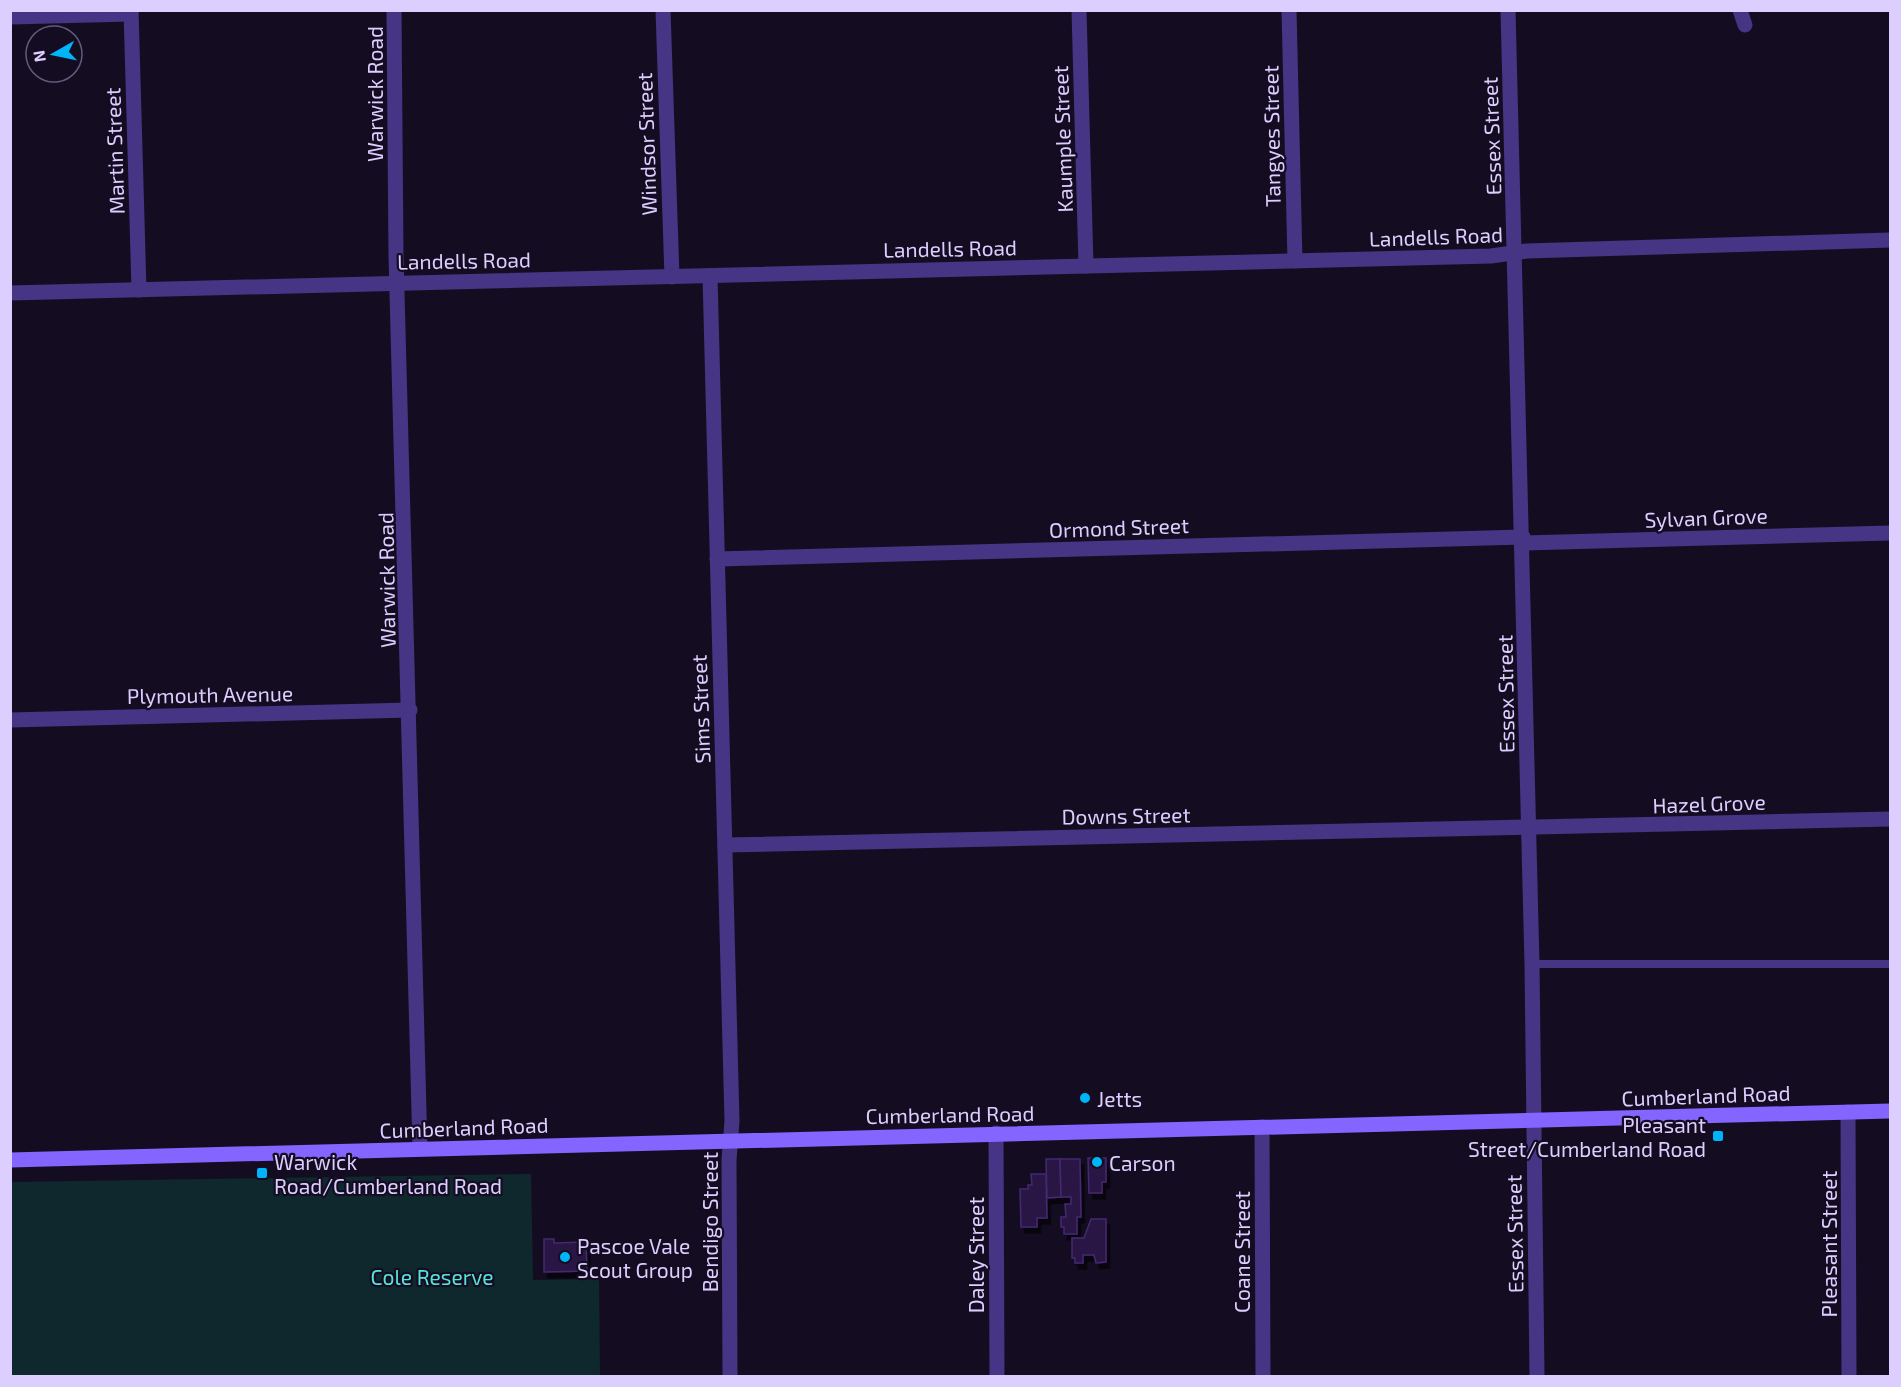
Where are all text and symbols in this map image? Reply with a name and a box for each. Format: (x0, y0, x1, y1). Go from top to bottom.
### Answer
north arrow (24, 24, 84, 84)
street label: Warwick Road (362, 26, 387, 162)
text: N (28, 49, 49, 64)
street label: Kaumple Street (1047, 65, 1077, 213)
street label: Tangyes Street (1257, 65, 1285, 207)
street label: Windsor Street (631, 72, 661, 216)
street label: Essex Street (1476, 76, 1506, 196)
street label: Martin Street (99, 87, 129, 215)
street label: Landells Road (1369, 221, 1503, 251)
street label: Landells Road (883, 234, 1017, 262)
street label: Landells Road (397, 246, 531, 274)
street label: Sylvan Grove (1644, 502, 1768, 532)
street label: Warwick Road (372, 512, 400, 648)
street label: Ormond Street (1049, 512, 1189, 542)
street label: Essex Street (1491, 635, 1519, 753)
street label: Sims Street (686, 654, 714, 764)
street label: Plymouth Avenue (127, 680, 293, 708)
street label: Hazel Grove (1652, 789, 1766, 817)
street label: Downs Street (1061, 801, 1191, 829)
street label: Cumberland Road (1621, 1080, 1791, 1110)
place label: Jetts (1097, 1086, 1142, 1111)
marker: Jetts (1078, 1091, 1092, 1105)
street label: Cumberland Road (865, 1100, 1035, 1128)
street label: Cumberland Road (379, 1112, 549, 1142)
place label: Pleasant Street/Cumberland Road (1468, 1112, 1706, 1161)
marker: Pleasant Street/Cumberland Road (1711, 1129, 1725, 1143)
place label: Warwick Road/Cumberland Road (274, 1149, 502, 1198)
place label: Carson (1109, 1150, 1176, 1175)
street label: Bendigo Street (697, 1152, 722, 1292)
marker: Carson (1090, 1155, 1104, 1169)
marker: Warwick Road/Cumberland Road (255, 1166, 269, 1180)
street label: Pleasant Street (1816, 1171, 1841, 1317)
street label: Essex Street (1500, 1175, 1528, 1293)
street label: Coane Street (1229, 1191, 1254, 1313)
street label: Daley Street (963, 1197, 988, 1313)
place label: Pascoe Vale Scout Group (577, 1233, 693, 1282)
marker: Pascoe Vale Scout Group (558, 1250, 572, 1264)
park label: Cole Reserve (371, 1264, 493, 1289)

